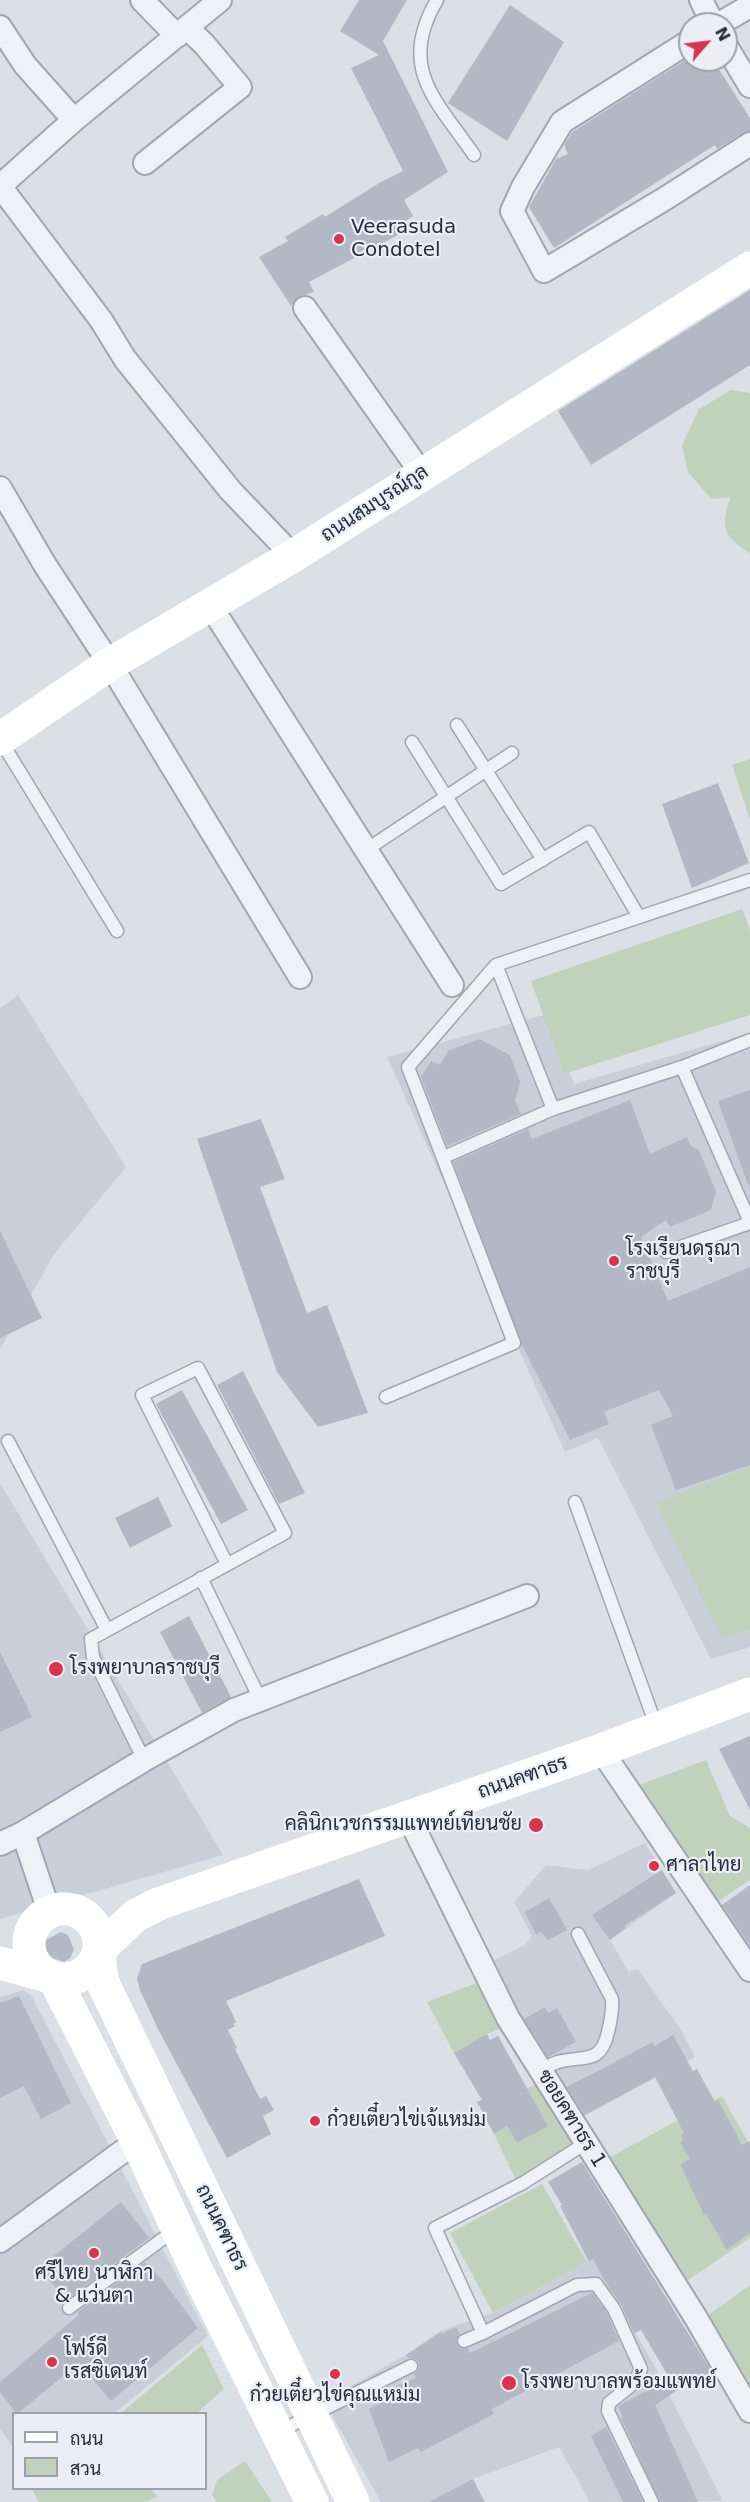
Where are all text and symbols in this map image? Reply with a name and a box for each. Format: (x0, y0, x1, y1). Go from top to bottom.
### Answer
north arrow (678, 12, 738, 72)
text: N (711, 24, 734, 45)
place label: Veerasuda Condotel (351, 216, 456, 263)
marker: Veerasuda Condotel (332, 232, 346, 246)
street label: ถนนสมบูรณ์กูล (317, 460, 433, 548)
place label: โรงเรียนดรุณา ราชบุรี (626, 1238, 740, 1285)
marker: โรงเรียนดรุณา ราชบุรี (607, 1254, 621, 1268)
place label: โรงพยาบาลราชบุรี (70, 1657, 220, 1681)
marker: โรงพยาบาลราชบุรี (47, 1660, 65, 1678)
street label: ถนนคฑาธร (475, 1751, 571, 1805)
place label: คลินิกเวชกรรมแพทย์เทียนชัย (285, 1813, 522, 1837)
marker: คลินิกเวชกรรมแพทย์เทียนชัย (527, 1816, 545, 1834)
place label: ศาลาไทย (666, 1854, 741, 1878)
marker: ศาลาไทย (647, 1859, 661, 1873)
street label: ซอยคฑาธร 1 (531, 2066, 611, 2172)
place label: ก๋วยเตี๋ยวไข่เจ้แหม่ม (327, 2109, 486, 2133)
marker: ก๋วยเตี๋ยวไข่เจ้แหม่ม (308, 2114, 322, 2128)
street label: ถนนคฑาธร (190, 2181, 252, 2275)
marker: ศรีไทย นาฬิกา & แว่นตา (87, 2246, 101, 2260)
place label: ศรีไทย นาฬิกา & แว่นตา (35, 2262, 153, 2309)
place label: โฟร์ดี เรสซิเดนท์ (64, 2338, 148, 2385)
marker: โฟร์ดี เรสซิเดนท์ (45, 2355, 59, 2369)
marker: ก๋วยเตี๋ยวไข่คุณแหม่ม (328, 2367, 342, 2381)
place label: โรงพยาบาลพร้อมแพทย์ (522, 2371, 717, 2395)
marker: โรงพยาบาลพร้อมแพทย์ (500, 2374, 518, 2392)
place label: ก๋วยเตี๋ยวไข่คุณแหม่ม (250, 2384, 420, 2408)
legend (12, 2412, 207, 2490)
text: ถนน (70, 2428, 103, 2449)
text: สวน (70, 2458, 101, 2479)

